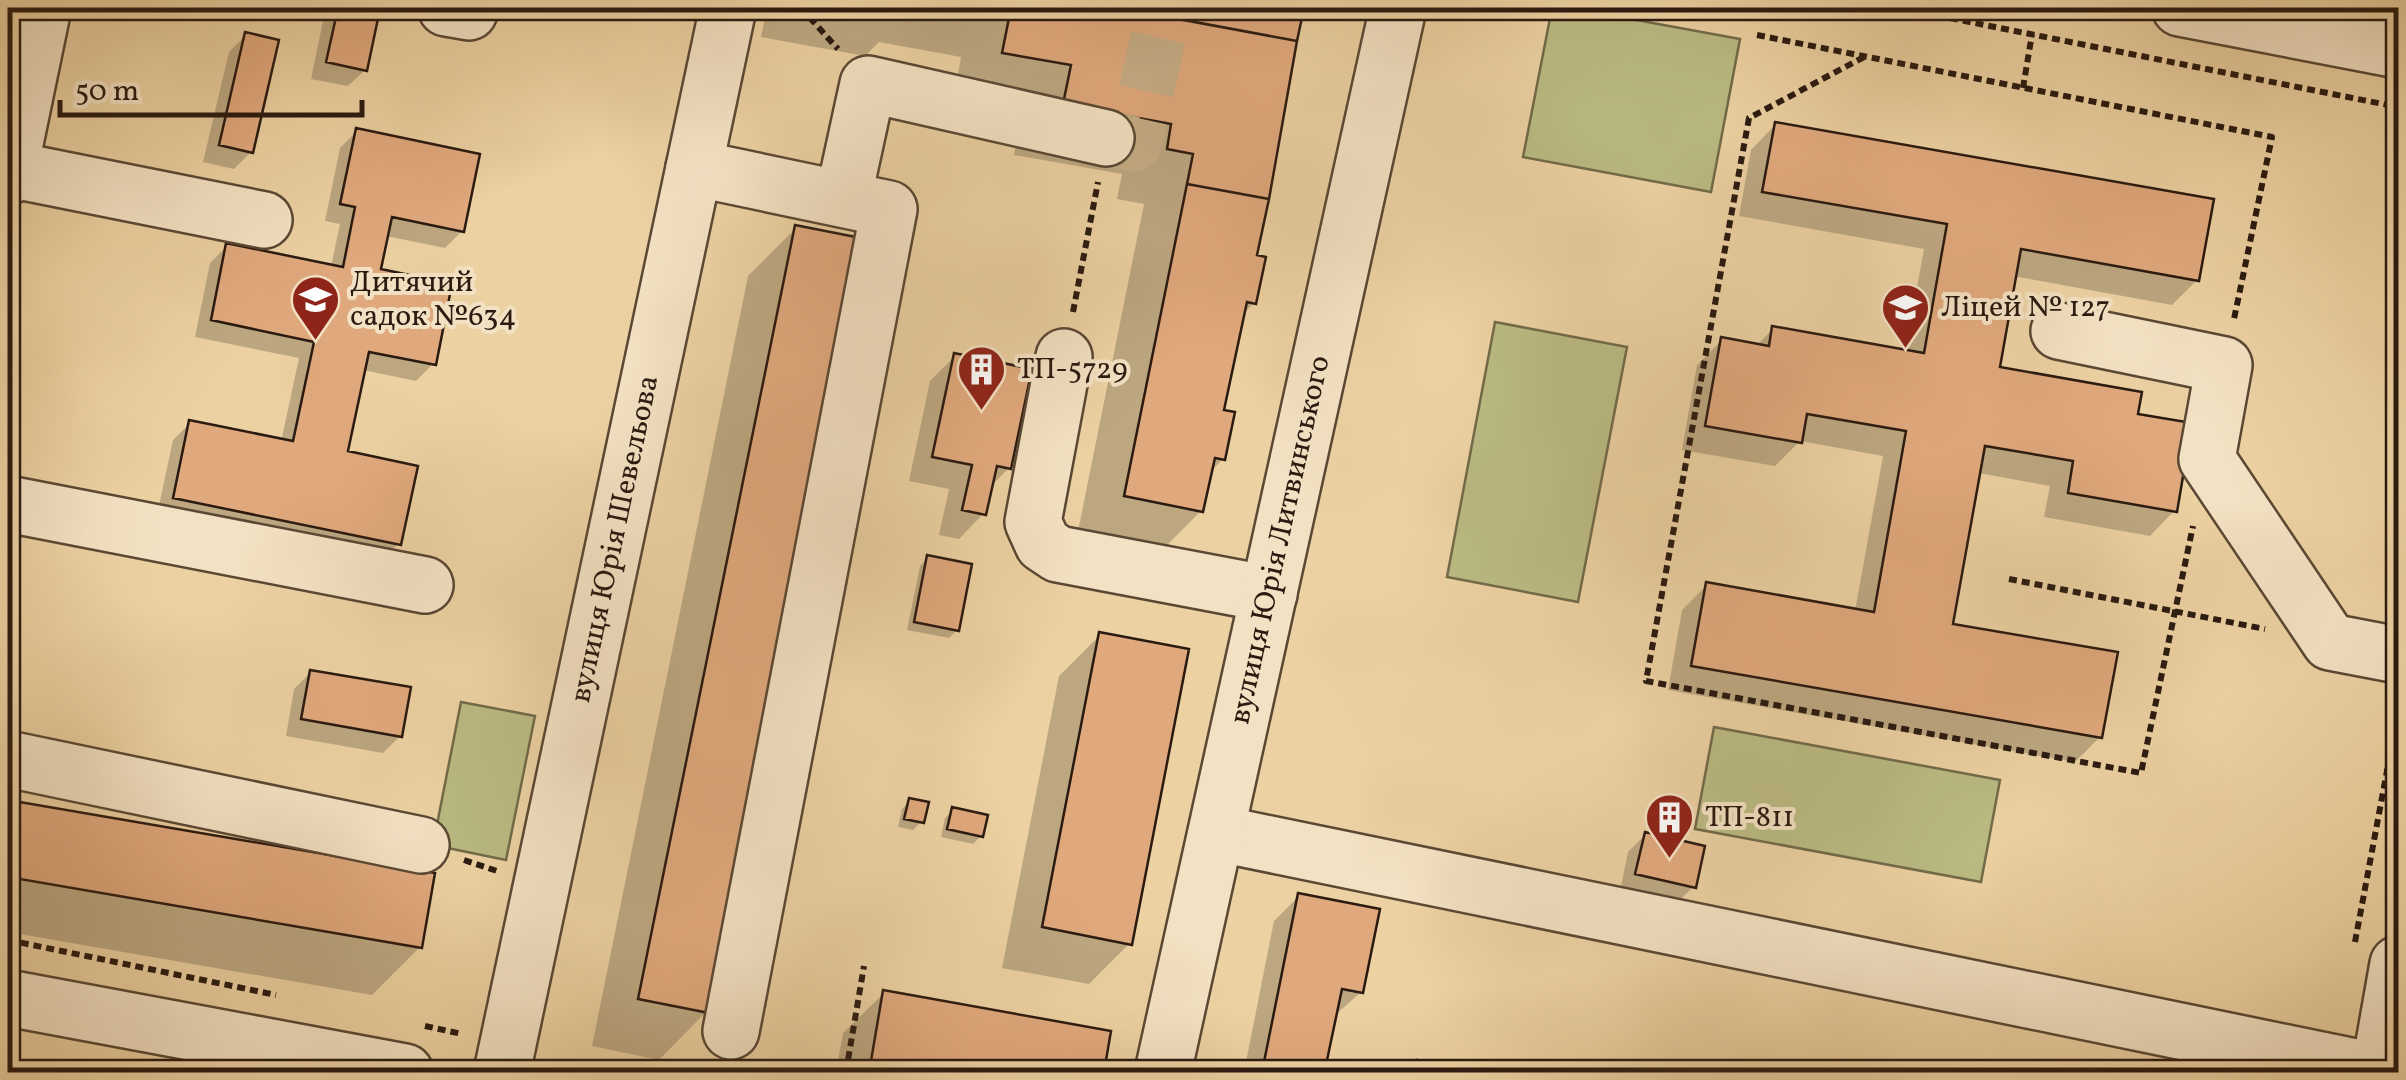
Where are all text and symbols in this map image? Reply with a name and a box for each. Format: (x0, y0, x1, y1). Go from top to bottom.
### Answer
scale bar (60, 55, 362, 117)
text: 50 m (75, 71, 139, 113)
place label: Дитячий садок №634 (350, 262, 516, 338)
school or university icon: Дитячий садок №634 (289, 274, 341, 342)
school or university icon: Ліцей № 127 (1880, 282, 1932, 350)
place label: Ліцей № 127 (1941, 287, 2110, 329)
building icon: ТП-5729 (956, 344, 1008, 412)
place label: ТП-5729 (1017, 349, 1127, 391)
street label: вулиця Юрія Литвинського (1219, 352, 1342, 728)
street label: вулиця Юрія Шевельова (560, 371, 670, 706)
building icon: ТП-811 (1644, 792, 1696, 860)
place label: ТП-811 (1705, 797, 1794, 839)

